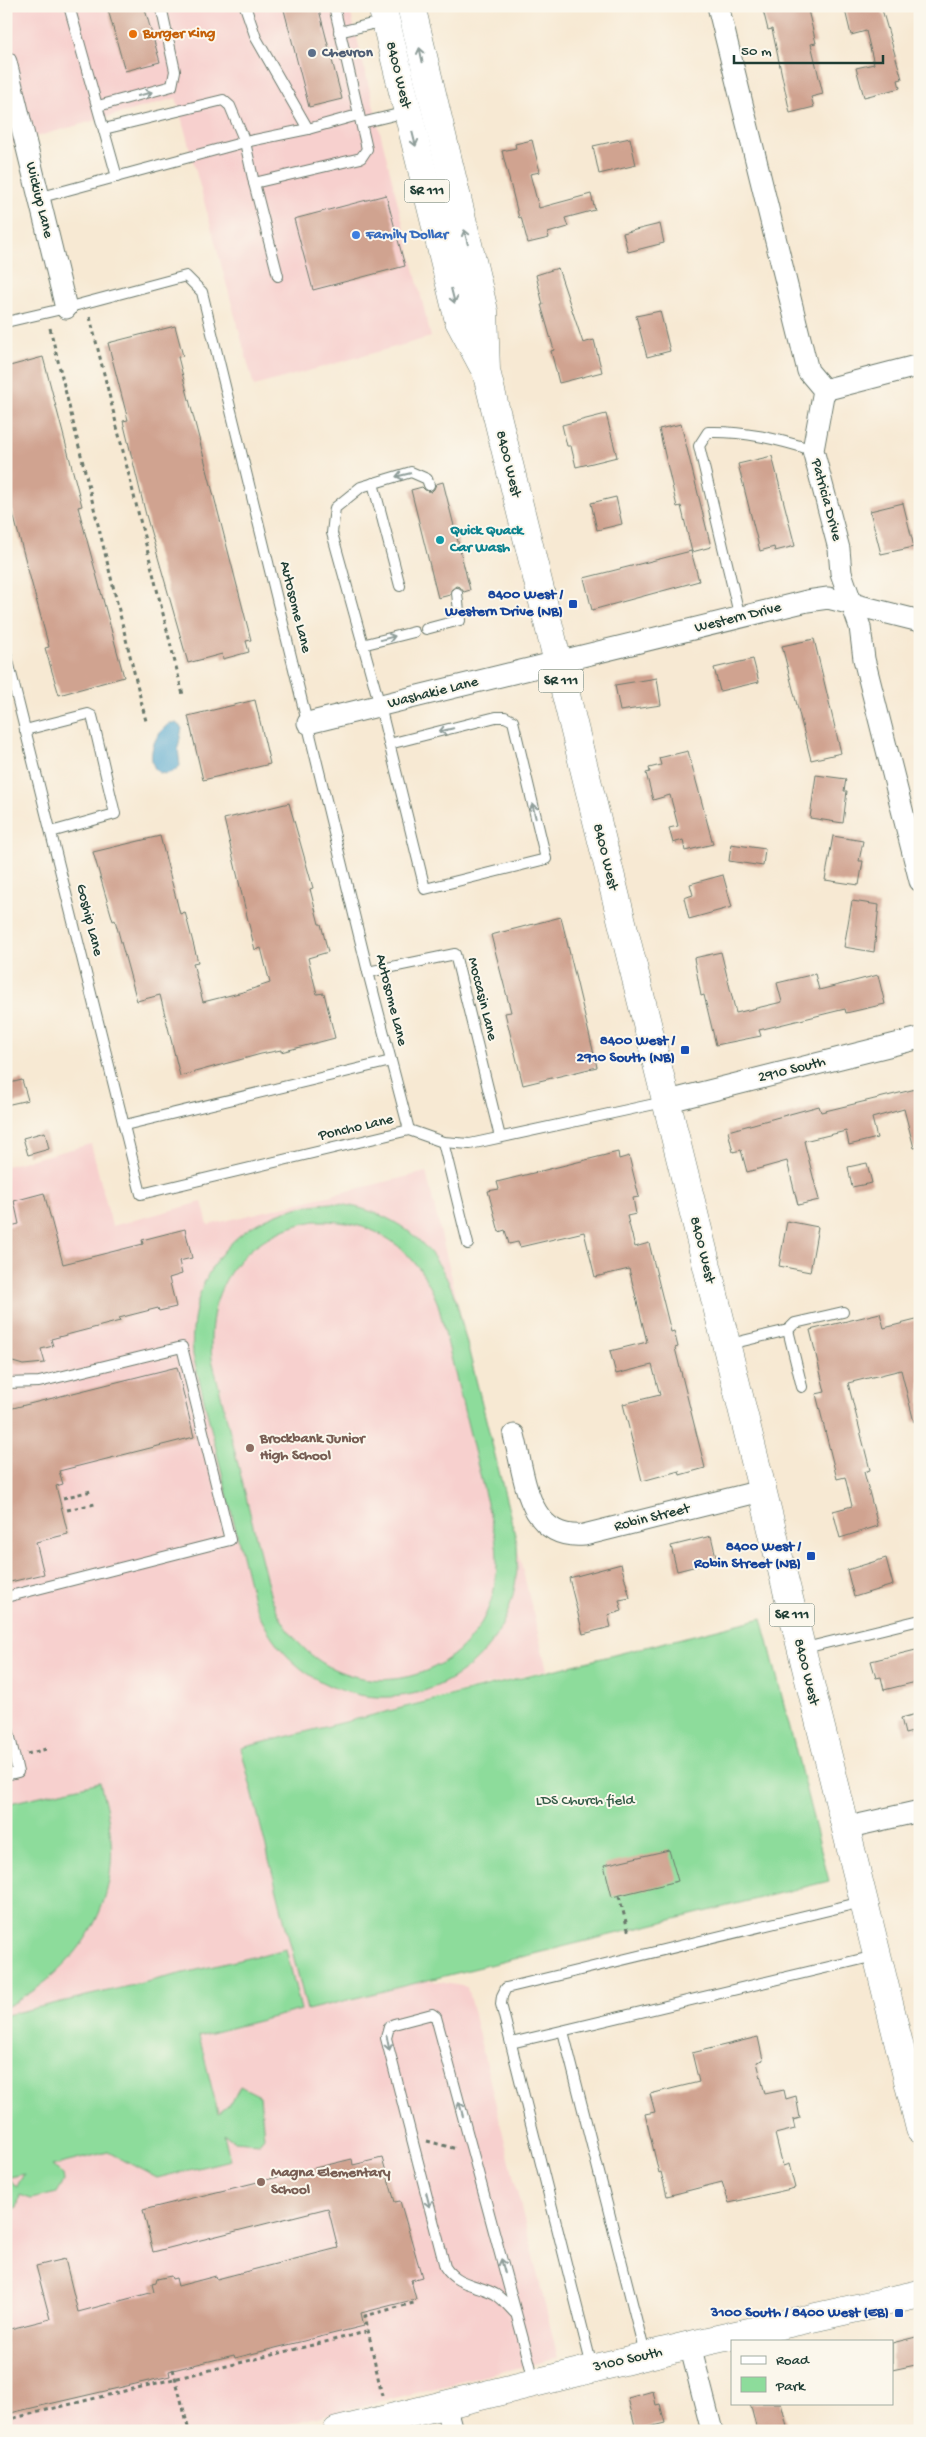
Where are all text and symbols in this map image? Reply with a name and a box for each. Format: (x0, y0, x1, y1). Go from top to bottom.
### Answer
place label: Burger King (142, 25, 216, 43)
marker: Burger King (127, 28, 139, 40)
scale bar (734, 32, 882, 64)
street label: 8400 West (381, 40, 415, 112)
text: 50 m (741, 43, 772, 61)
place label: Chevron (321, 44, 374, 62)
marker: Chevron (306, 47, 318, 59)
one-way arrow (416, 47, 425, 63)
one-way arrow (136, 88, 152, 98)
one-way arrow (410, 130, 419, 146)
street label: Wickiup Lane (21, 160, 57, 240)
road number: SR 111 (404, 180, 450, 202)
place label: Family Dollar (365, 226, 450, 244)
marker: Family Dollar (350, 229, 362, 241)
one-way arrow (461, 230, 470, 246)
one-way arrow (449, 288, 458, 304)
street label: 8400 West (491, 429, 525, 501)
street label: Patricia Drive (806, 456, 846, 543)
one-way arrow (396, 471, 412, 480)
place label: Quick Quack Car Wash (449, 522, 525, 557)
marker: Quick Quack Car Wash (434, 534, 446, 546)
street label: Autosome Lane (275, 559, 315, 655)
place label: 8400 West / Western Drive (NB) (444, 586, 563, 621)
marker: 8400 West / Western Drive (NB) (567, 598, 579, 610)
street label: Western Drive (693, 598, 783, 637)
one-way arrow (380, 633, 396, 643)
road number: SR 111 (538, 669, 584, 692)
street label: Washakie Lane (386, 673, 480, 713)
one-way arrow (438, 725, 454, 735)
one-way arrow (529, 804, 538, 820)
street label: 8400 West (588, 822, 622, 894)
street label: Goship Lane (71, 882, 107, 958)
street label: Autosome Lane (371, 952, 411, 1048)
street label: Moccasin Lane (463, 956, 501, 1043)
place label: 8400 West / 2910 South (NB) (577, 1032, 675, 1067)
marker: 8400 West / 2910 South (NB) (679, 1044, 691, 1056)
street label: 2910 South (756, 1053, 828, 1087)
street label: Poncho Lane (316, 1111, 395, 1146)
street label: 8400 West (685, 1215, 719, 1287)
place label: Brockbank Junior High School (259, 1430, 366, 1465)
marker: Brockbank Junior High School (244, 1442, 256, 1454)
street label: Robin Street (612, 1499, 694, 1536)
place label: 8400 West / Robin Street (NB) (693, 1538, 801, 1573)
marker: 8400 West / Robin Street (NB) (805, 1550, 817, 1562)
road number: SR 111 (770, 1604, 814, 1626)
street label: 8400 West (789, 1637, 823, 1709)
park label: LDS Church field (536, 1792, 636, 1810)
one-way arrow (384, 2034, 393, 2050)
one-way arrow (455, 2101, 465, 2117)
place label: Magna Elementary School (271, 2164, 391, 2199)
marker: Magna Elementary School (255, 2176, 267, 2188)
one-way arrow (424, 2192, 433, 2208)
one-way arrow (497, 2258, 507, 2274)
place label: 3100 South / 8400 West (EB) (710, 2304, 889, 2322)
marker: 3100 South / 8400 West (EB) (893, 2307, 905, 2319)
legend (731, 2340, 894, 2404)
street label: 3100 South (591, 2343, 664, 2377)
text: Road (776, 2352, 810, 2370)
text: Park (775, 2378, 806, 2396)

